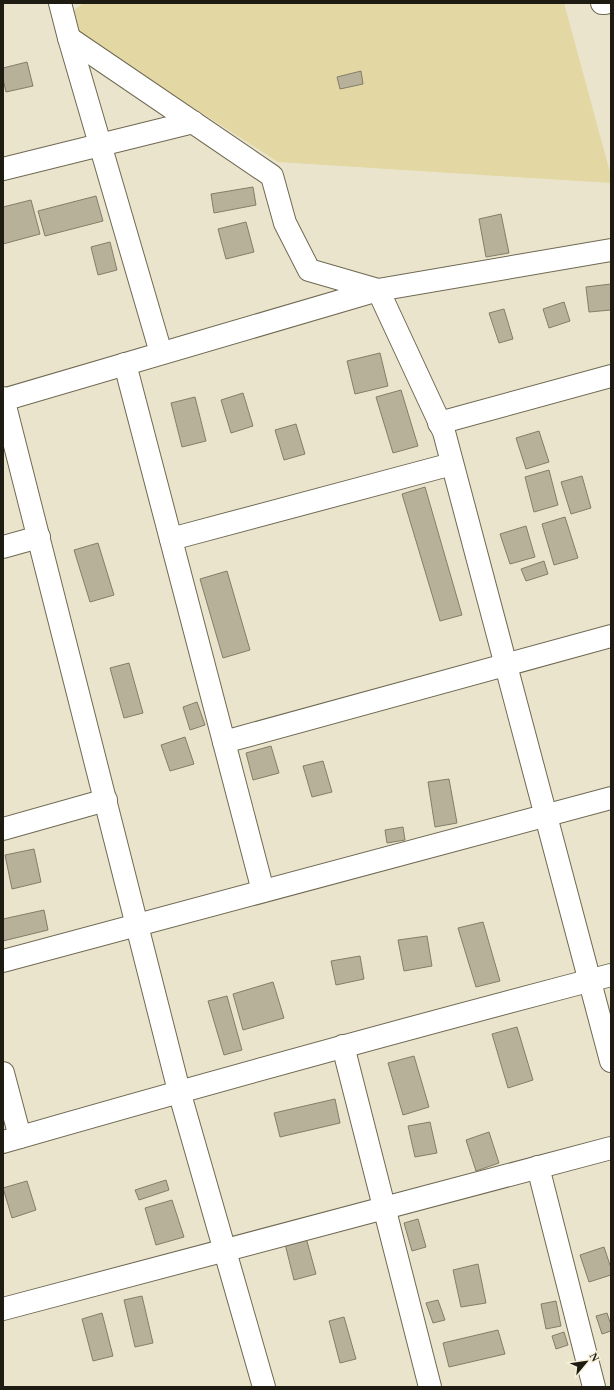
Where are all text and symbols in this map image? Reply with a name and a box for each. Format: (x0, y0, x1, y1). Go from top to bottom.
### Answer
north arrow (566, 1342, 606, 1382)
text: N (588, 1351, 602, 1364)

